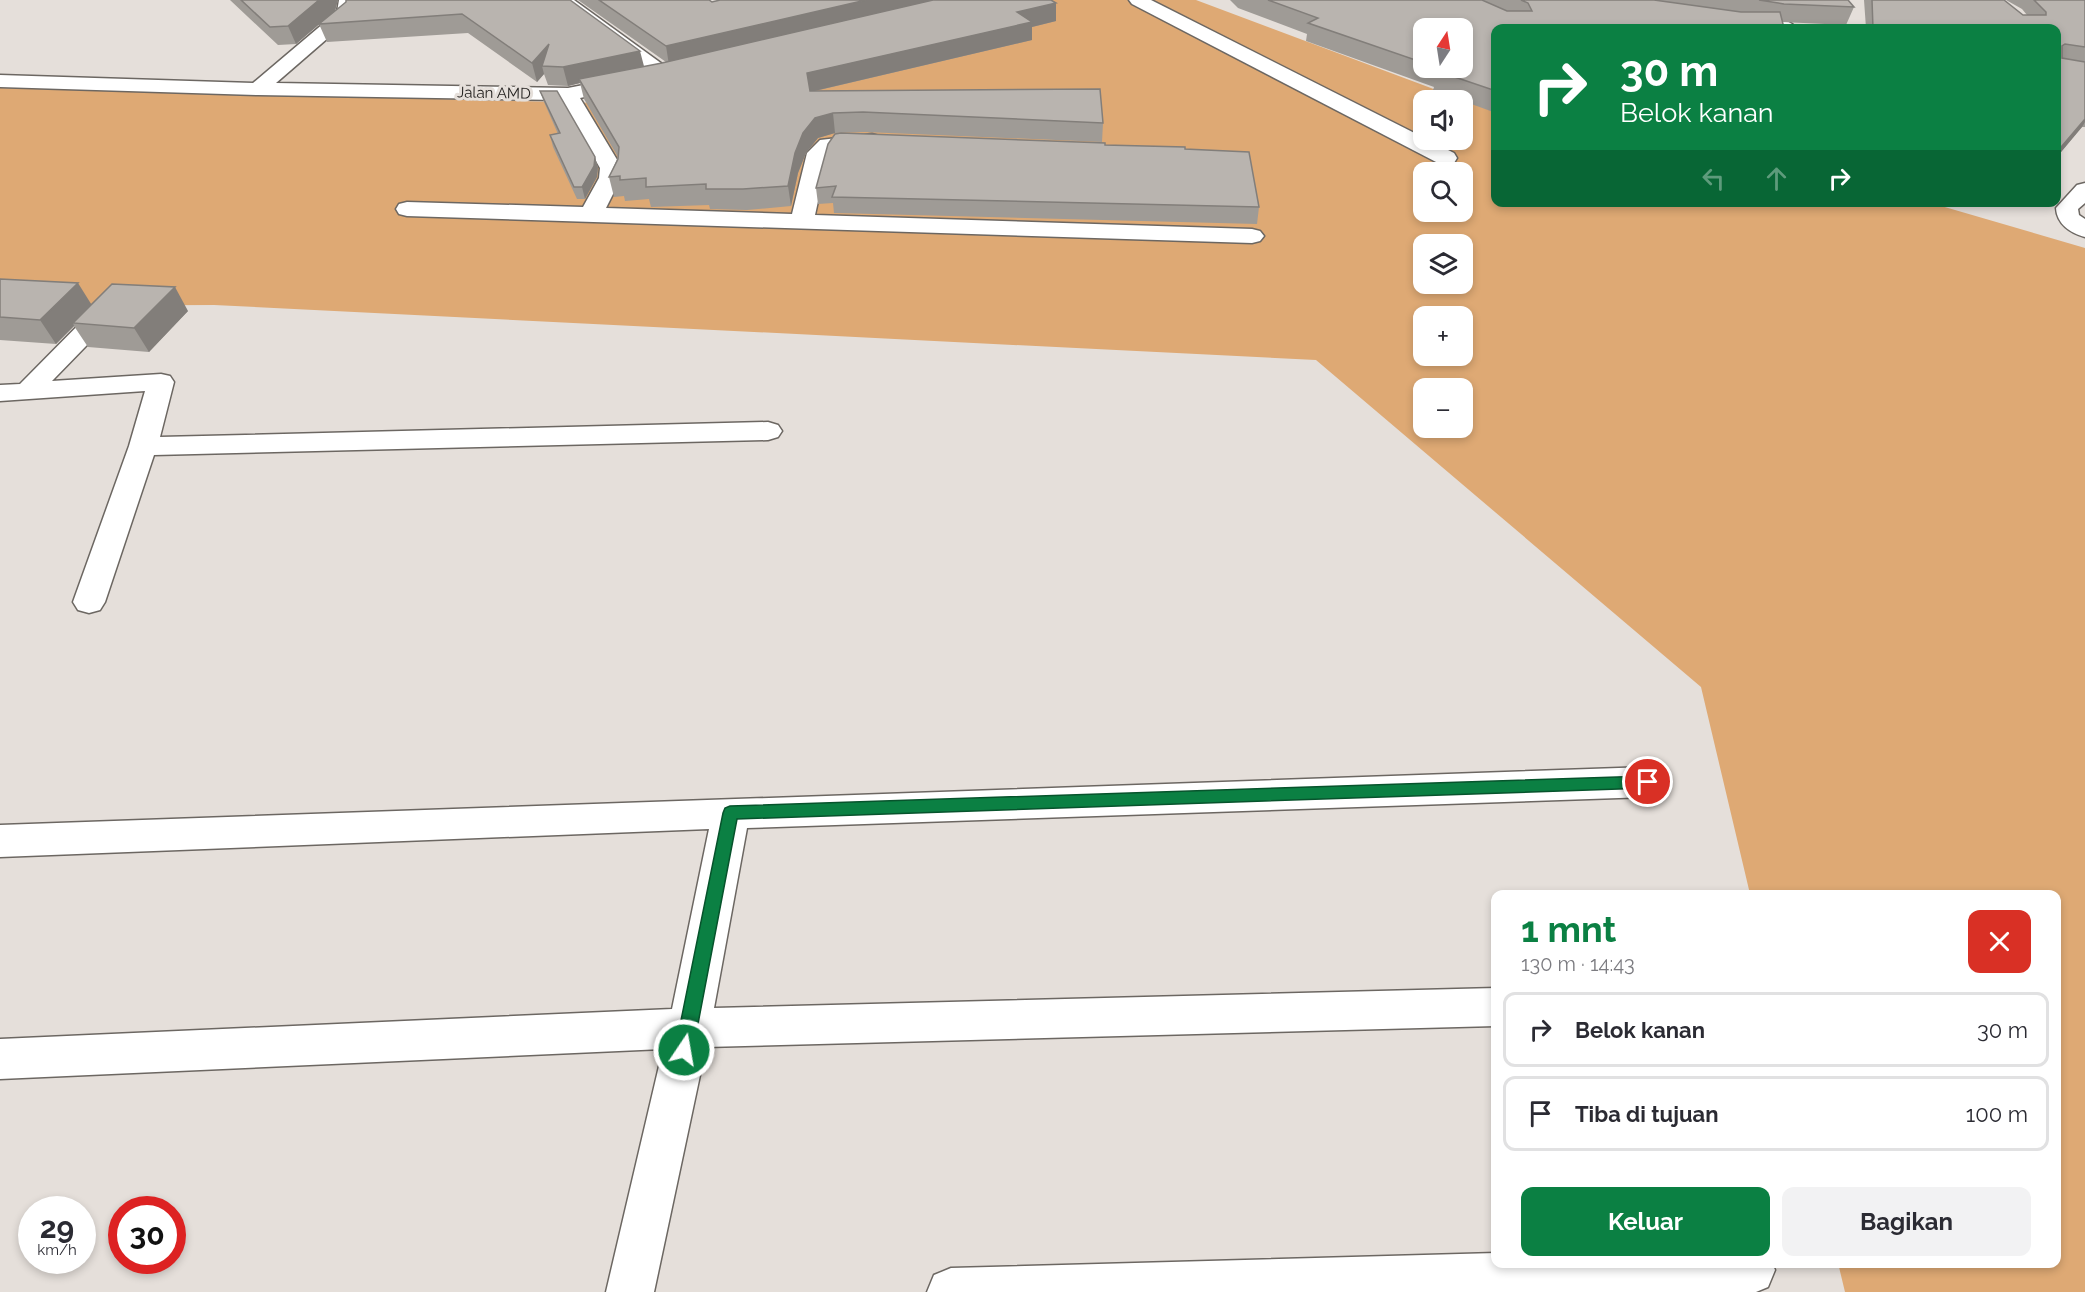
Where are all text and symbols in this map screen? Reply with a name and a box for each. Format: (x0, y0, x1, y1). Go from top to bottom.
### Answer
north arrow (1413, 18, 1473, 78)
map controls (1413, 18, 1473, 438)
text: 30 m (1620, 47, 1718, 96)
icon: right (1521, 48, 1599, 126)
street label: Jalan AMD (457, 83, 531, 103)
button: sound (1413, 90, 1473, 150)
text: Belok kanan (1620, 97, 1774, 128)
button: search (1413, 162, 1473, 222)
icon: left (1697, 162, 1730, 195)
icon: ahead (1760, 162, 1793, 195)
icon: right (1823, 162, 1856, 195)
button: layers (1413, 234, 1473, 294)
button: + (1413, 306, 1473, 366)
button: − (1413, 378, 1473, 438)
pin (1622, 756, 1673, 807)
icon: arrive (1631, 765, 1664, 798)
text: 1 mnt (1521, 908, 1616, 950)
button: close (1968, 910, 2031, 973)
text: 130 m · 14:43 (1521, 952, 1635, 976)
icon: right (1524, 1013, 1557, 1046)
text: Belok kanan (1575, 1017, 1705, 1043)
text: 30 m (1977, 1017, 2028, 1043)
position arrow (652, 1018, 716, 1082)
icon: arrive (1524, 1097, 1557, 1130)
text: Tiba di tujuan (1575, 1101, 1718, 1127)
text: 100 m (1966, 1101, 2028, 1127)
button: Keluar (1521, 1187, 1770, 1256)
button: Bagikan (1782, 1187, 2031, 1256)
speed limit sign: 30 (108, 1196, 186, 1274)
text: 29 (40, 1210, 74, 1245)
text: km/h (37, 1241, 77, 1259)

